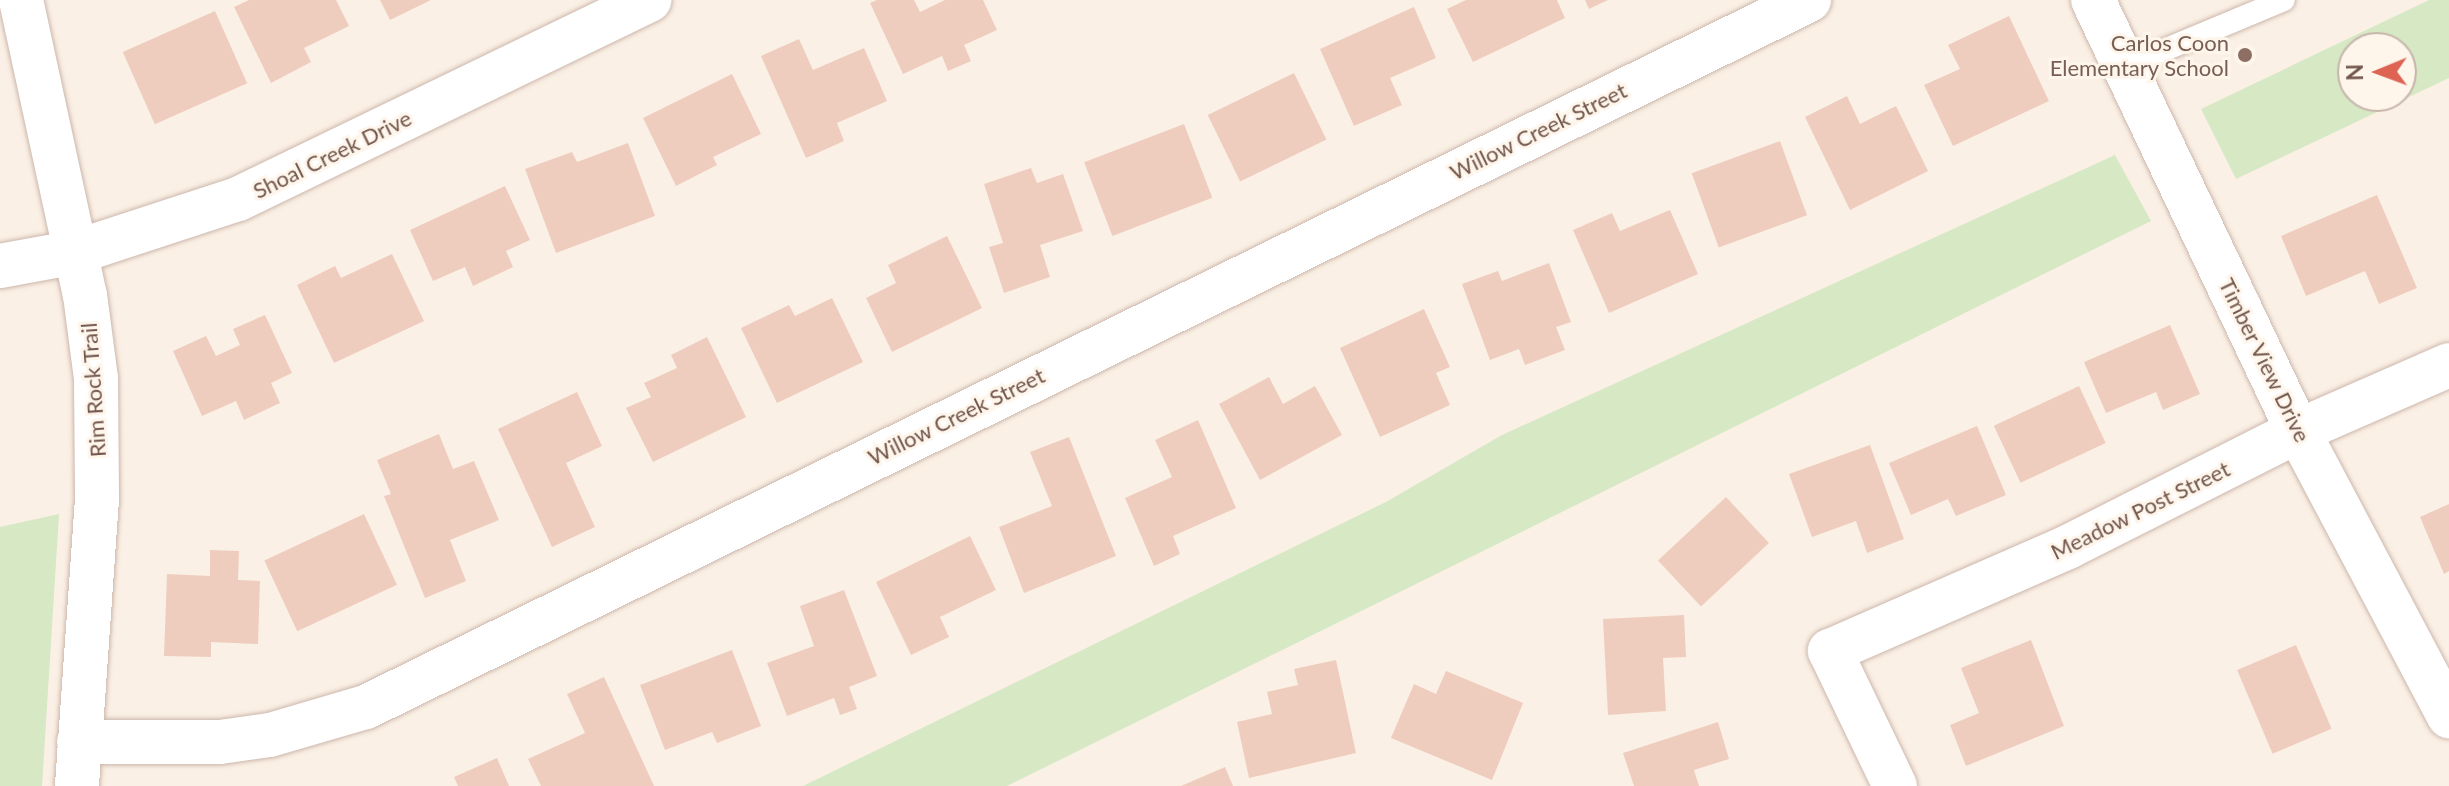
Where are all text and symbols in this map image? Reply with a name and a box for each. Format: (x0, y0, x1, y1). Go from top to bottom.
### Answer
place label: Carlos Coon Elementary School (2049, 29, 2229, 80)
north arrow (2337, 32, 2417, 112)
marker: Carlos Coon Elementary School (2236, 46, 2254, 64)
text: N (2341, 64, 2368, 81)
street label: Willow Creek Street (1445, 77, 1631, 185)
street label: Shoal Creek Drive (248, 104, 416, 204)
street label: Timber View Drive (2213, 273, 2317, 447)
street label: Rim Rock Trail (75, 322, 111, 458)
street label: Willow Creek Street (863, 362, 1049, 470)
street label: Meadow Post Street (2046, 455, 2234, 565)

